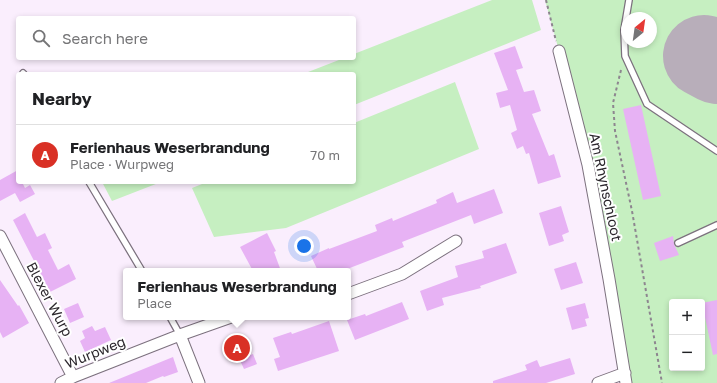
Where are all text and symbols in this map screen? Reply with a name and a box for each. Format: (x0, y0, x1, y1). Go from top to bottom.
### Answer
north arrow (621, 12, 657, 48)
search box (16, 16, 356, 60)
icon: search (30, 27, 52, 49)
text: Search here (62, 29, 148, 47)
text: Nearby (32, 88, 92, 109)
street label: Am Rhynschloot (586, 131, 626, 243)
text: Ferienhaus Weserbrandung (70, 138, 270, 156)
text: A (40, 147, 50, 163)
text: 70 m (310, 147, 340, 163)
text: Place · Wurpweg (70, 156, 174, 172)
your location (294, 236, 314, 256)
street label: Blexer Wurp (23, 259, 77, 339)
popup (123, 268, 351, 320)
text: Ferienhaus Weserbrandung (137, 277, 337, 295)
text: Place (137, 295, 172, 311)
map controls (669, 299, 705, 371)
button: + (669, 299, 705, 335)
street label: Wurpweg (62, 332, 128, 372)
pin: A (224, 333, 250, 363)
button: − (669, 335, 705, 371)

